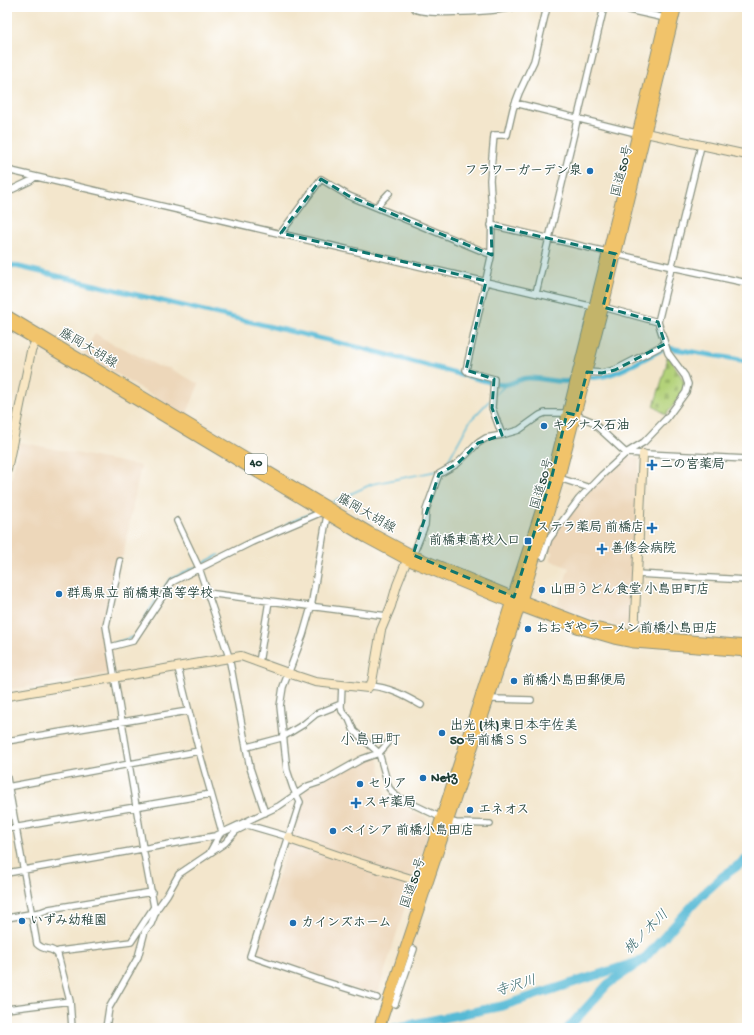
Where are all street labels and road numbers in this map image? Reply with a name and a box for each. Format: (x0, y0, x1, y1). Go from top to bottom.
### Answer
street label: 国道50号 (608, 143, 637, 199)
street label: 藤岡大胡線 (56, 325, 121, 373)
road number: 40 (245, 454, 267, 474)
street label: 国道50号 (527, 456, 558, 512)
street label: 藤岡大胡線 (334, 490, 399, 537)
street label: 国道50号 (397, 855, 430, 911)

